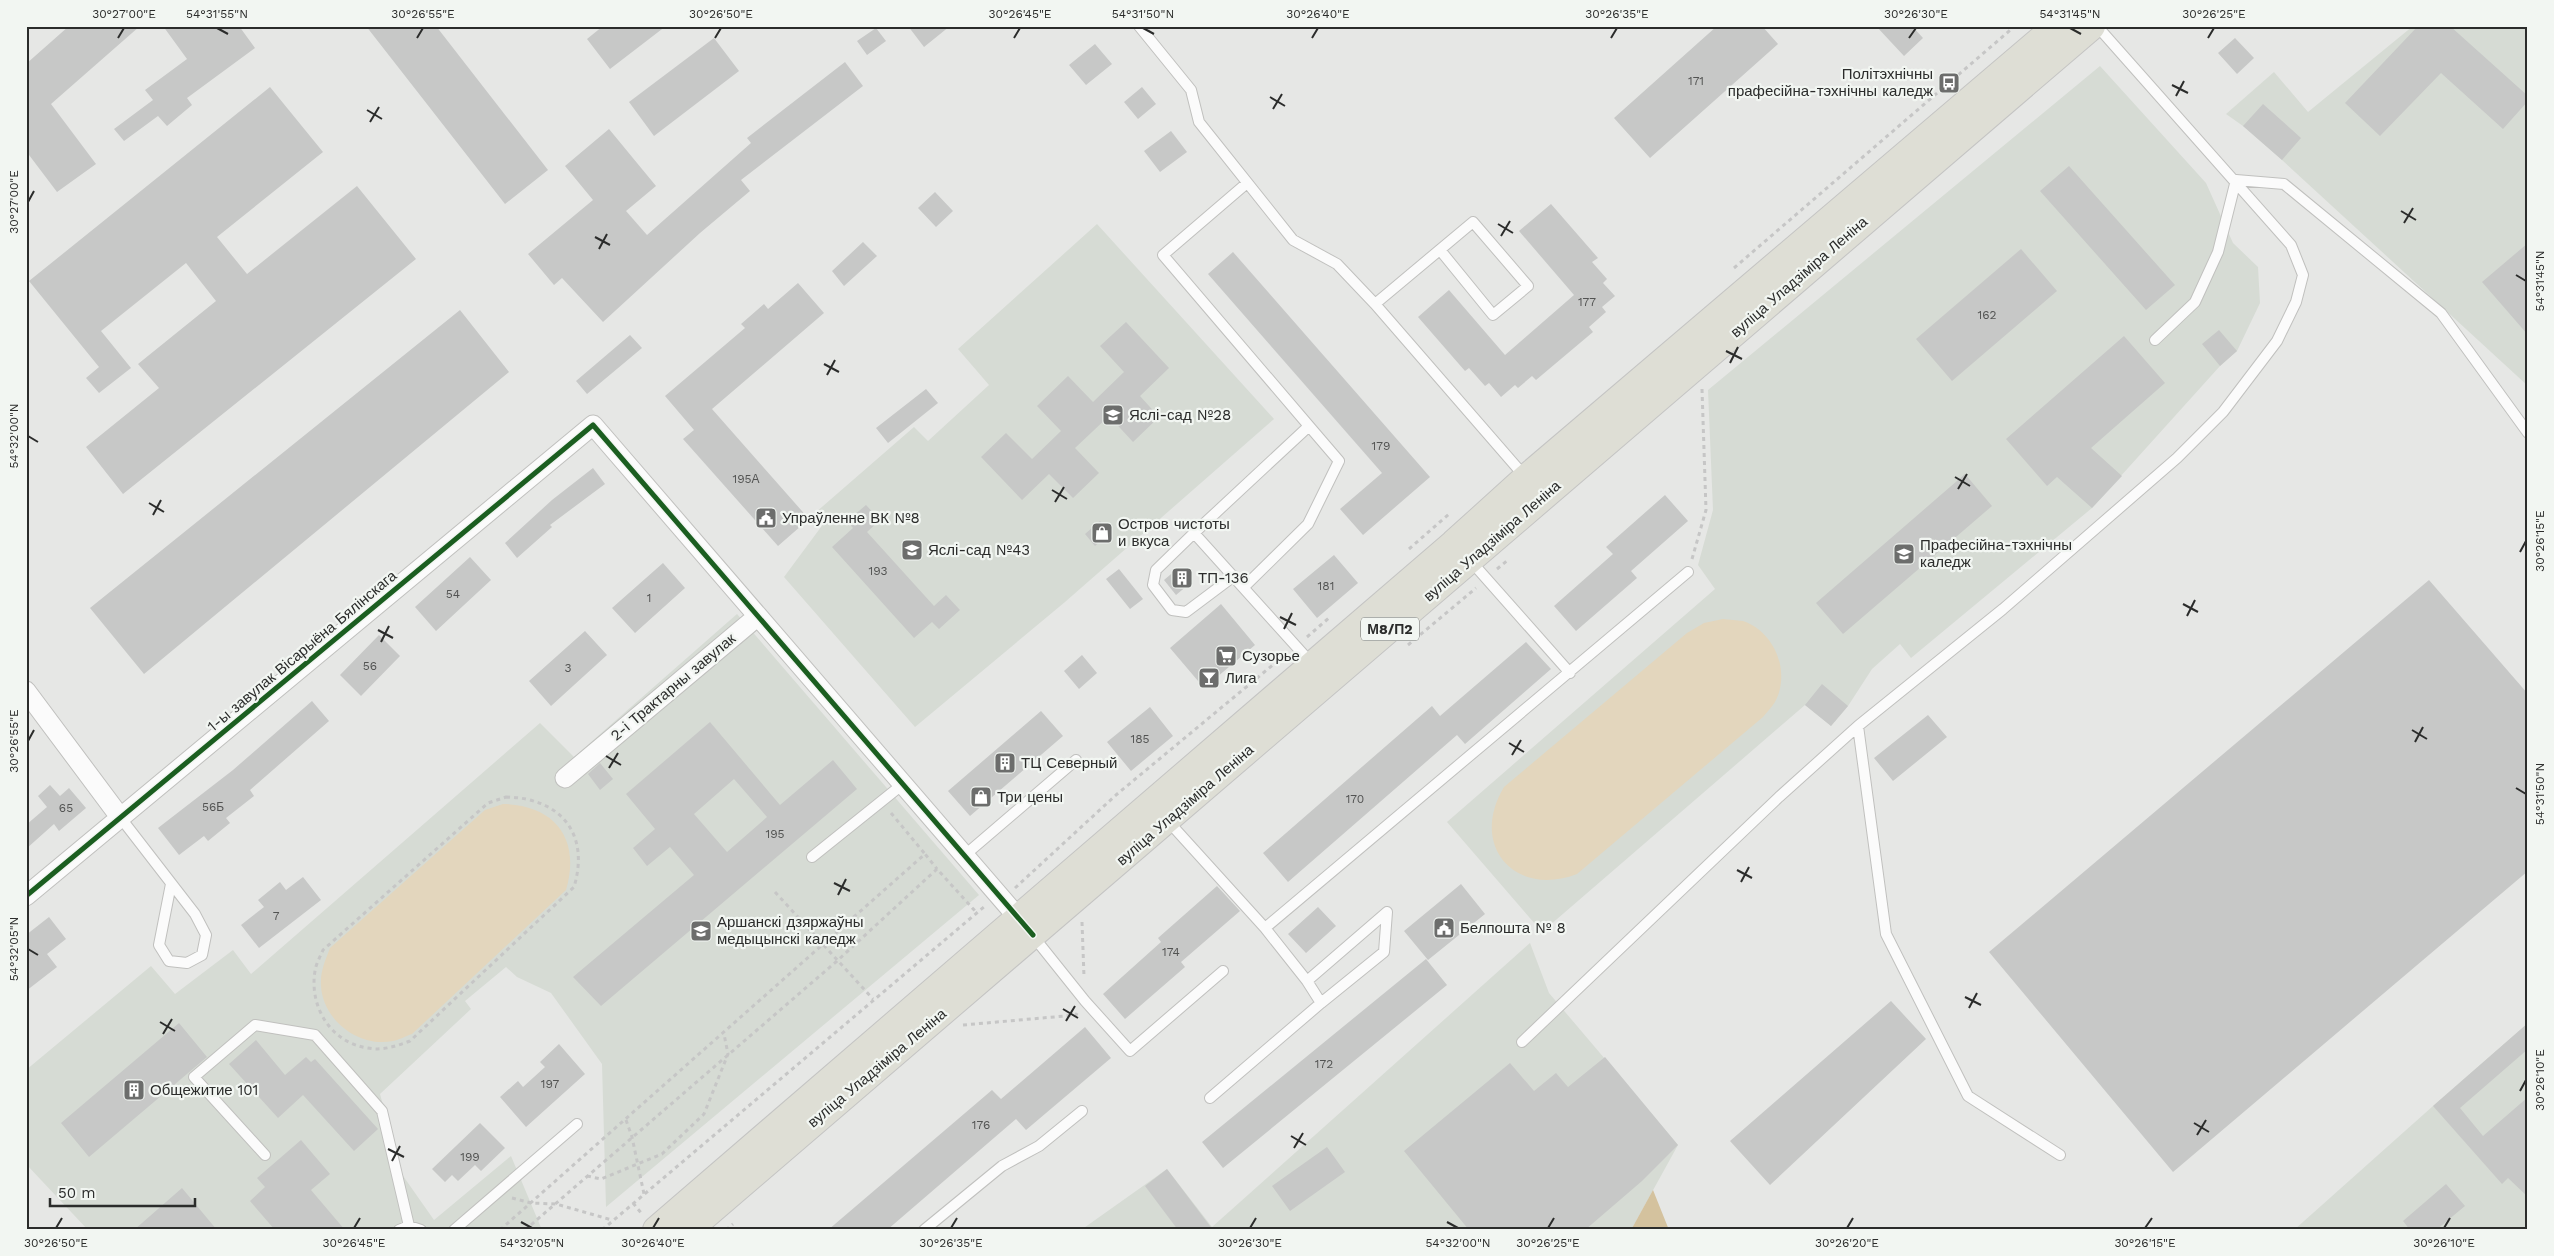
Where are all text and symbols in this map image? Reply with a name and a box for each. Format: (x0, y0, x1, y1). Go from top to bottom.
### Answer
text: 30°27'00"E (92, 7, 156, 21)
text: 54°31'55"N (186, 7, 248, 21)
text: 30°26'55"E (391, 7, 455, 21)
text: 30°26'50"E (689, 7, 753, 21)
text: 30°26'45"E (989, 7, 1052, 21)
text: 54°31'50"N (1112, 7, 1174, 21)
text: 30°26'40"E (1286, 7, 1350, 21)
text: 30°26'35"E (1585, 7, 1649, 21)
text: 30°26'30"E (1884, 7, 1948, 21)
text: 54°31'45"N (2039, 7, 2101, 21)
text: 30°26'25"E (2182, 7, 2246, 21)
place label: Політэхнічны прафесійна-тэхнічны каледж (1728, 65, 1933, 100)
bus stop icon: Політэхнічны прафесійна-тэхнічны каледж (1937, 71, 1961, 95)
house number: 171 (1688, 74, 1704, 88)
text: 30°27'00"E (7, 170, 21, 234)
street label: вуліца Уладзіміра Леніна (1727, 212, 1872, 341)
text: 54°31'45"N (2533, 250, 2547, 312)
house number: 177 (1578, 295, 1596, 309)
house number: 162 (1978, 308, 1996, 322)
text: 54°32'00"N (7, 403, 21, 469)
school or university icon: Яслі-сад №28 (1101, 403, 1125, 427)
place label: Яслі-сад №28 (1129, 406, 1231, 424)
house number: 179 (1372, 439, 1390, 453)
house number: 195А (732, 472, 760, 486)
street label: вуліца Уладзіміра Леніна (1420, 476, 1565, 605)
public building icon: Упраўленне ВК №8 (754, 506, 778, 530)
place label: Упраўленне ВК №8 (782, 509, 920, 527)
text: 30°26'15"E (2533, 510, 2547, 572)
place label: Остров чистоты и вкуса (1118, 515, 1230, 550)
shop icon: Остров чистоты и вкуса (1090, 521, 1114, 545)
place label: Прафесійна-тэхнічны каледж (1920, 536, 2072, 571)
school or university icon: Яслі-сад №43 (900, 538, 924, 562)
place label: Яслі-сад №43 (928, 541, 1030, 559)
school or university icon: Прафесійна-тэхнічны каледж (1892, 542, 1916, 566)
house number: 193 (869, 564, 887, 578)
street label: 1-ы завулак Вісарыёна Бялінскага (204, 566, 401, 735)
building icon: ТП-136 (1170, 566, 1194, 590)
place label: ТП-136 (1198, 569, 1249, 587)
house number: 181 (1318, 579, 1334, 593)
house number: 54 (446, 587, 460, 601)
house number: 1 (647, 591, 651, 605)
road number: М8/П2 (1361, 618, 1419, 640)
street label: 2-і Трактарны завулак (607, 629, 739, 745)
supermarket icon: Сузорье (1214, 644, 1238, 668)
place label: Сузорье (1242, 647, 1300, 665)
house number: 56 (363, 659, 377, 673)
house number: 3 (565, 661, 572, 675)
bar icon: Лига (1197, 666, 1221, 690)
place label: Лига (1225, 669, 1257, 687)
text: 30°26'55"E (7, 709, 21, 773)
house number: 185 (1130, 732, 1150, 746)
street label: вуліца Уладзіміра Леніна (1113, 740, 1258, 869)
building icon: ТЦ Северный (993, 751, 1017, 775)
place label: ТЦ Северный (1021, 754, 1117, 772)
text: 54°31'50"N (2533, 763, 2547, 825)
shop icon: Три цены (969, 785, 993, 809)
place label: Три цены (997, 788, 1063, 806)
house number: 170 (1346, 792, 1364, 806)
house number: 56Б (202, 800, 224, 814)
house number: 65 (59, 801, 73, 815)
house number: 195 (765, 827, 785, 841)
house number: 7 (273, 909, 280, 923)
place label: Аршанскі дзяржаўны медыцынскі каледж (717, 913, 864, 948)
public building icon: Белпошта № 8 (1432, 916, 1456, 940)
text: 54°32'05"N (7, 917, 21, 981)
school or university icon: Аршанскі дзяржаўны медыцынскі каледж (689, 919, 713, 943)
place label: Белпошта № 8 (1460, 919, 1566, 937)
house number: 174 (1162, 945, 1180, 959)
street label: вуліца Уладзіміра Леніна (804, 1004, 950, 1131)
text: 30°26'10"E (2533, 1049, 2547, 1111)
house number: 172 (1315, 1057, 1333, 1071)
house number: 197 (541, 1077, 560, 1091)
building icon: Общежитие 101 (122, 1078, 146, 1102)
place label: Общежитие 101 (150, 1081, 258, 1099)
house number: 176 (972, 1118, 990, 1132)
house number: 199 (460, 1150, 480, 1164)
scale bar (50, 1176, 195, 1208)
text: 50 m (58, 1184, 95, 1202)
text: 30°26'50"E (24, 1236, 88, 1250)
text: 30°26'45"E (323, 1236, 386, 1250)
text: 54°32'05"N (500, 1236, 564, 1250)
text: 30°26'40"E (621, 1236, 685, 1250)
text: 30°26'35"E (919, 1236, 983, 1250)
text: 30°26'30"E (1218, 1236, 1282, 1250)
text: 54°32'00"N (1425, 1236, 1491, 1250)
text: 30°26'25"E (1516, 1236, 1580, 1250)
text: 30°26'20"E (1815, 1236, 1879, 1250)
text: 30°26'15"E (2114, 1236, 2176, 1250)
text: 30°26'10"E (2413, 1236, 2475, 1250)

